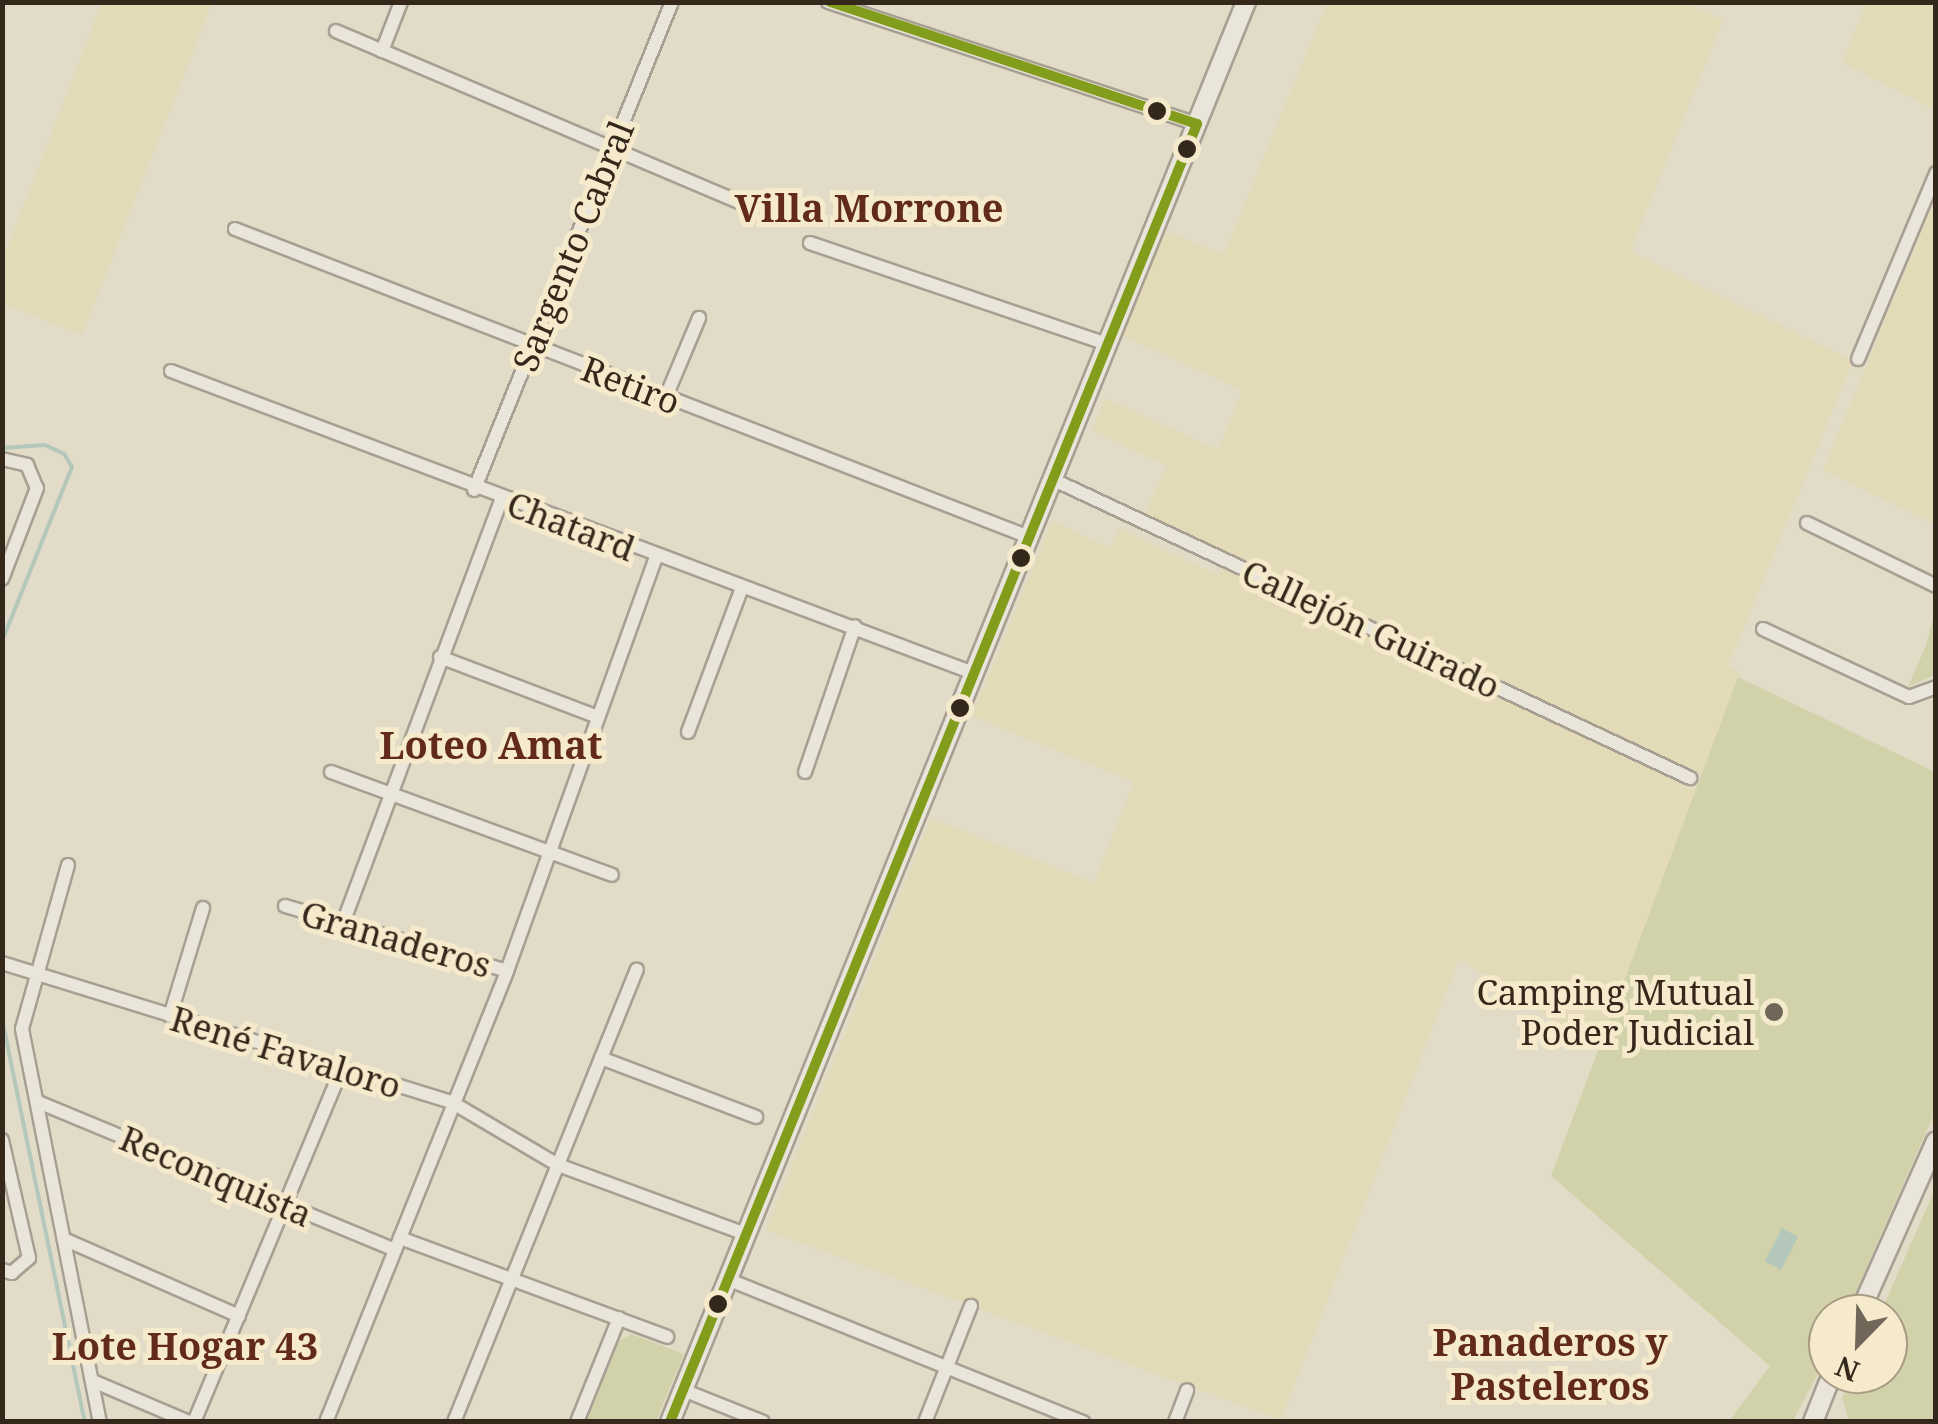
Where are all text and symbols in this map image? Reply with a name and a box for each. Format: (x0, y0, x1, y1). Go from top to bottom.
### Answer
unlabelled marker (1147, 101, 1167, 121)
street label: Sargento Cabral (504, 115, 642, 377)
unlabelled marker (1177, 139, 1197, 159)
district label: Villa Morrone (734, 185, 1004, 231)
street label: Retiro (576, 347, 686, 423)
street label: Chatard (501, 482, 641, 570)
unlabelled marker (1011, 548, 1031, 568)
street label: Callejón Guirado (1235, 551, 1507, 707)
unlabelled marker (950, 698, 970, 718)
district label: Loteo Amat (380, 722, 602, 768)
street label: Granaderos (296, 892, 496, 986)
place label: Camping Mutual Poder Judicial (1476, 971, 1754, 1053)
street label: René Favaloro (166, 997, 406, 1107)
marker: Camping Mutual Poder Judicial (1763, 1001, 1785, 1023)
street label: Reconquista (114, 1117, 318, 1235)
unlabelled marker (708, 1294, 728, 1314)
north arrow (1808, 1294, 1908, 1394)
district label: Panaderos y Pasteleros (1433, 1319, 1667, 1408)
district label: Lote Hogar 43 (52, 1323, 318, 1369)
text: N (1829, 1348, 1865, 1392)

